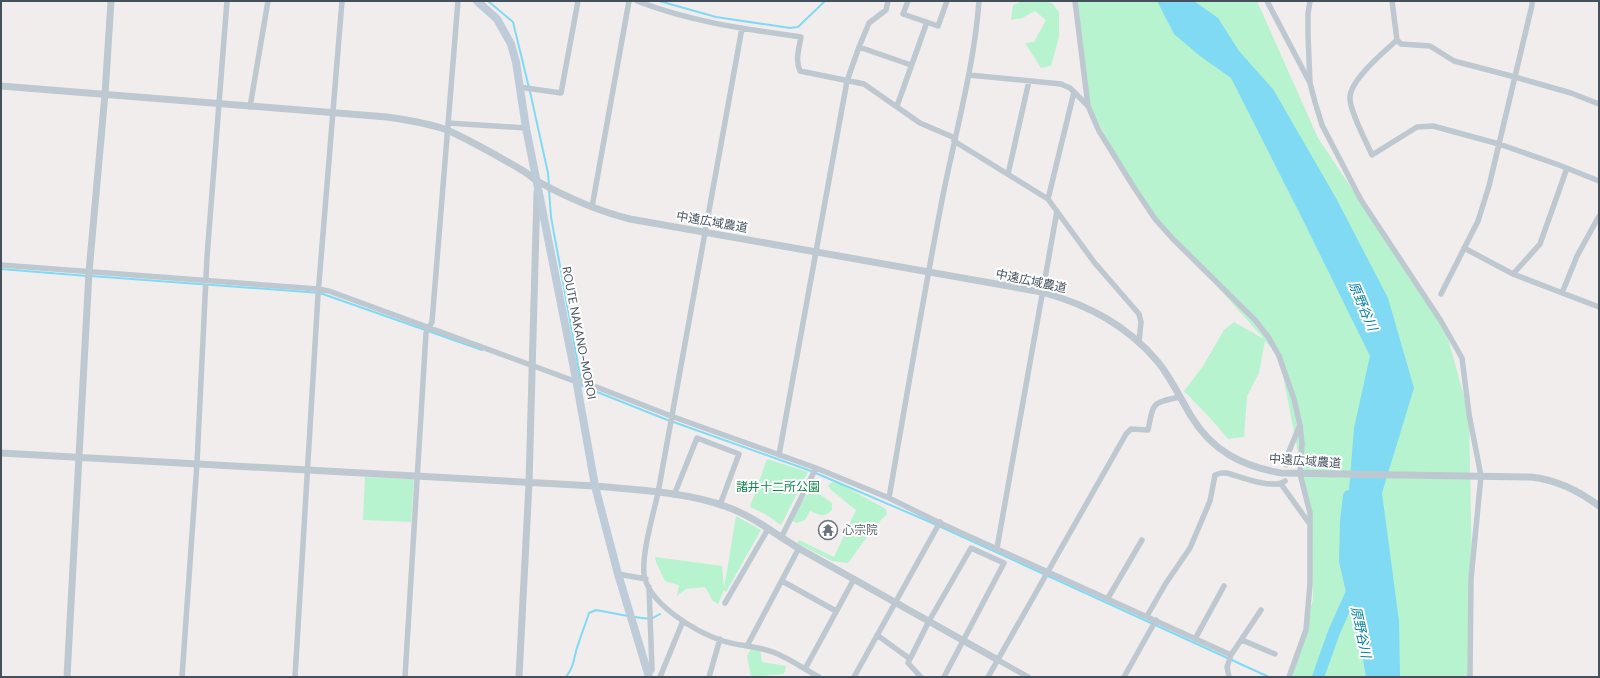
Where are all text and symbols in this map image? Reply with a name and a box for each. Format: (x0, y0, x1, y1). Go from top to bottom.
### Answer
street label: 中遠広域農道 (675, 208, 749, 236)
street label: ROUTE NAKANO-MOROI (558, 265, 600, 401)
street label: 中遠広域農道 (994, 266, 1068, 296)
water label: 原野谷川 (1345, 279, 1382, 335)
street label: 中遠広域農道 (1269, 451, 1341, 471)
park label: 諸井十二所公園 (736, 479, 820, 495)
temple icon: 心宗院 (817, 519, 839, 541)
place label: 心宗院 (842, 522, 878, 538)
water label: 原野谷川 (1347, 605, 1375, 661)

